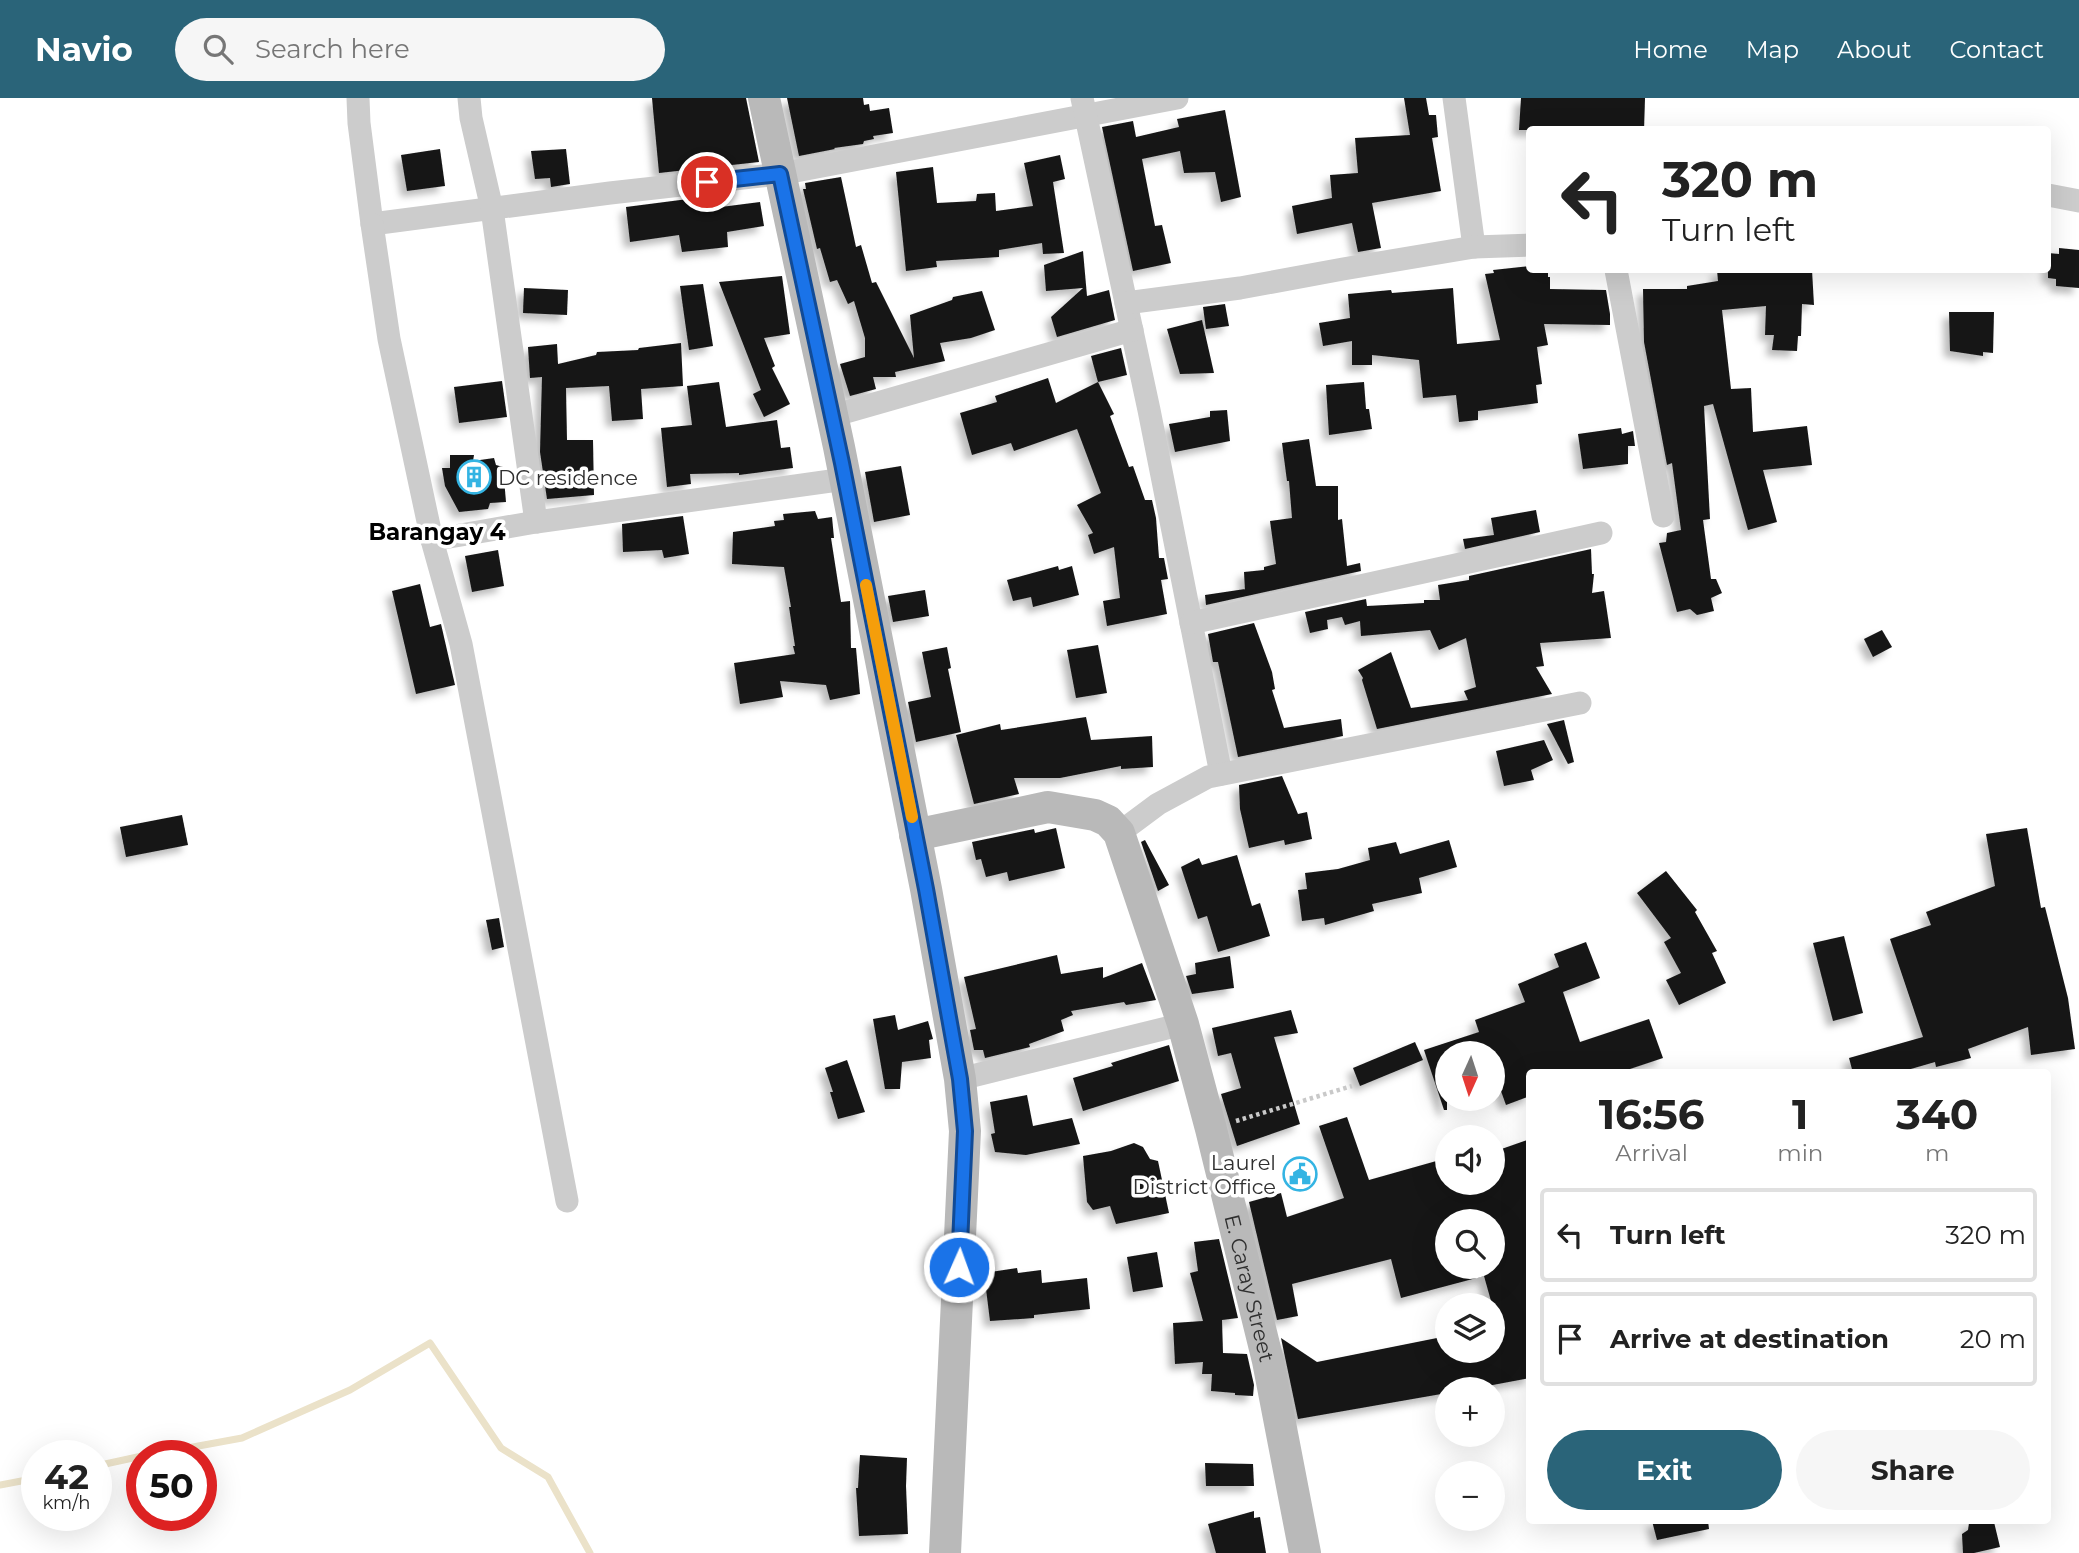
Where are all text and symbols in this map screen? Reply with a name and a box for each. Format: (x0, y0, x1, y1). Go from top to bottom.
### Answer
search box (175, 18, 665, 81)
text: Navio (35, 29, 133, 69)
icon: search (199, 30, 237, 68)
text: Search here (255, 33, 410, 65)
text: Home (1633, 35, 1708, 64)
text: Map (1746, 35, 1799, 64)
text: About (1837, 35, 1911, 64)
text: Contact (1949, 35, 2044, 64)
text: 320 m (1662, 150, 1818, 209)
pin (677, 152, 737, 212)
icon: left (1547, 154, 1638, 245)
icon: arrive (688, 163, 726, 201)
text: Turn left (1662, 210, 1796, 249)
building icon: DC residence (455, 458, 493, 496)
place label: DC residence (498, 465, 638, 490)
district label: Barangay 4 (368, 518, 506, 546)
north arrow (1435, 1041, 1505, 1111)
map controls (1435, 1041, 1505, 1531)
text: 16:56 (1599, 1088, 1705, 1140)
text: 1 (1792, 1088, 1809, 1140)
text: 340 (1896, 1088, 1978, 1140)
button: sound (1435, 1125, 1505, 1195)
text: Arrival (1615, 1139, 1688, 1167)
text: min (1777, 1139, 1823, 1167)
text: m (1925, 1139, 1949, 1167)
place label: Laurel District Office (1132, 1150, 1276, 1199)
public building icon: Laurel District Office (1281, 1155, 1319, 1193)
button: search (1435, 1209, 1505, 1279)
street label: E. Caray Street (1220, 1212, 1280, 1364)
icon: left (1551, 1216, 1589, 1254)
text: Turn left (1610, 1219, 1726, 1251)
text: 320 m (1945, 1219, 2026, 1251)
position arrow (922, 1230, 996, 1304)
button: layers (1435, 1293, 1505, 1363)
icon: arrive (1551, 1320, 1589, 1358)
text: Arrive at destination (1610, 1323, 1889, 1355)
text: 20 m (1960, 1323, 2026, 1355)
button: + (1435, 1377, 1505, 1447)
button: Exit (1547, 1430, 1782, 1510)
button: Share (1796, 1430, 2030, 1510)
speed limit sign: 50 (126, 1440, 217, 1531)
text: 42 (44, 1455, 89, 1498)
button: − (1435, 1461, 1505, 1531)
text: km/h (42, 1492, 91, 1514)

